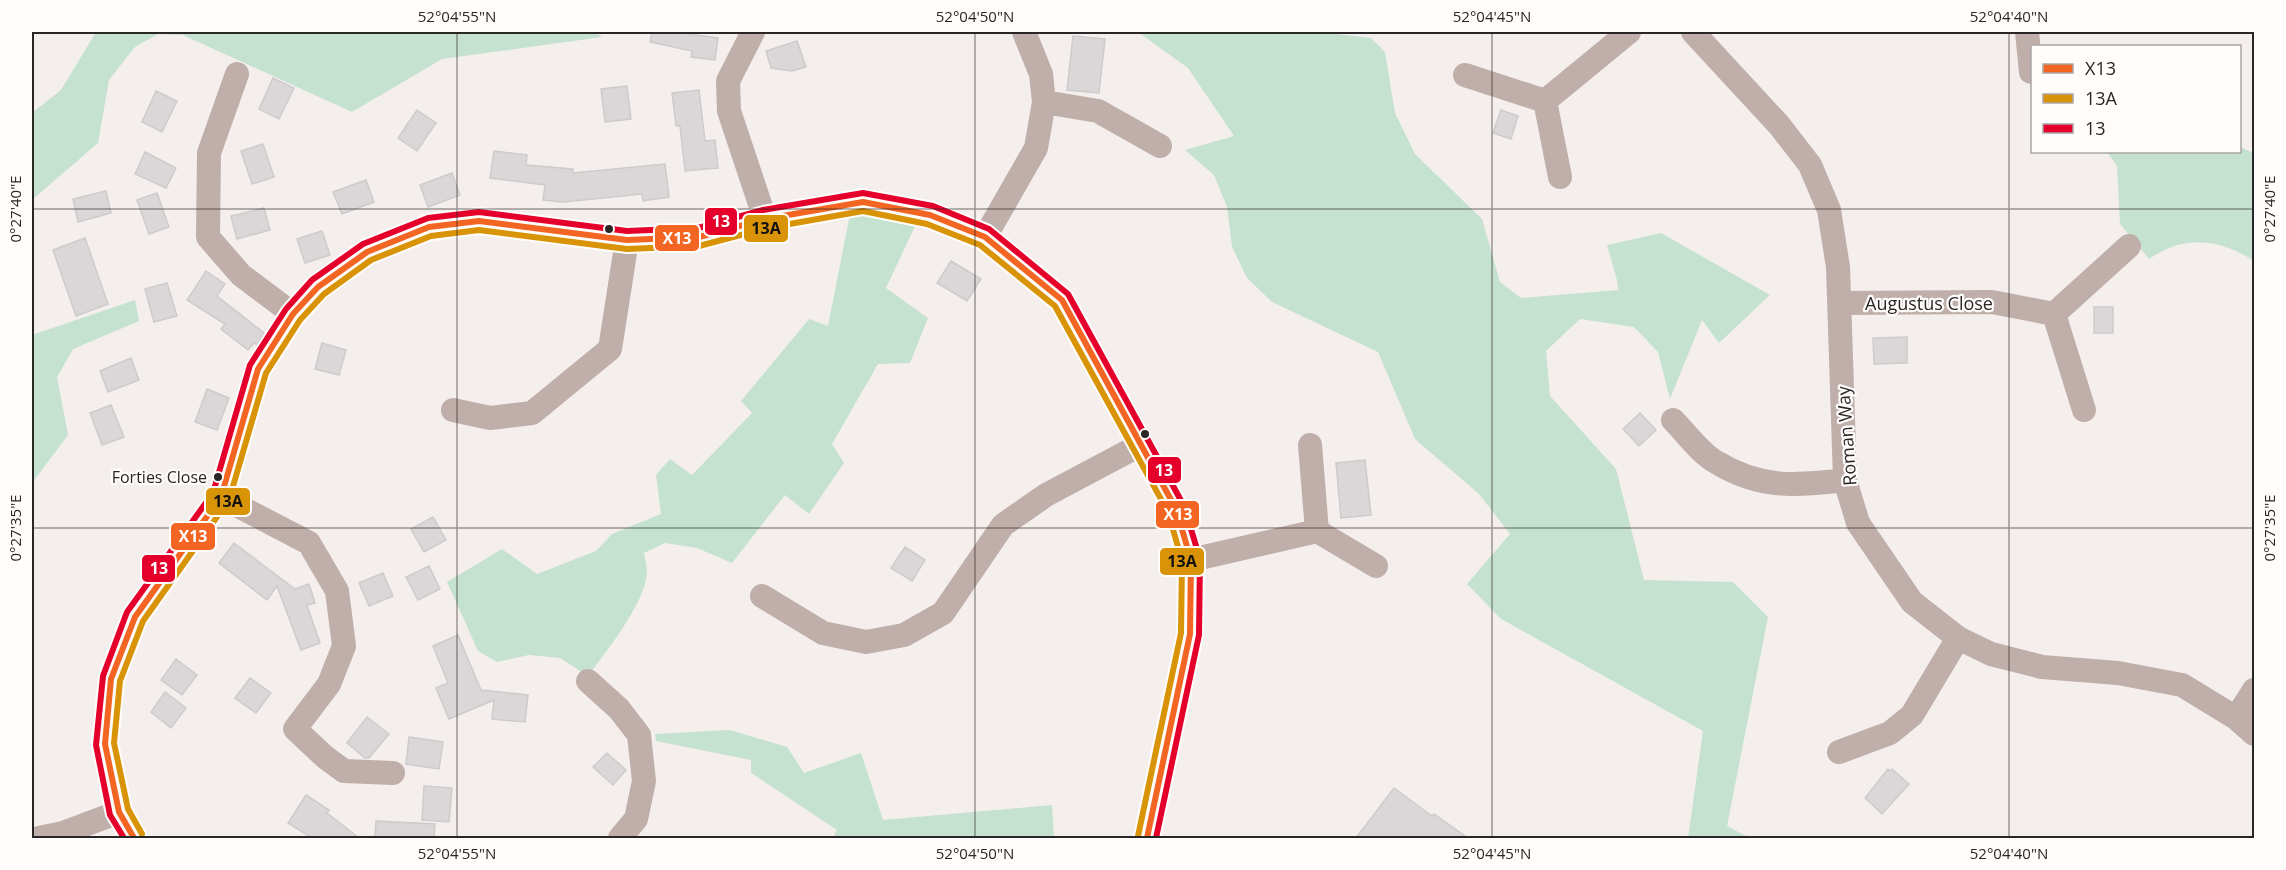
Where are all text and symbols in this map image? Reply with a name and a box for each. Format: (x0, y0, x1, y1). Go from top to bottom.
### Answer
text: 52°04'55"N (418, 6, 496, 26)
text: 52°04'50"N (936, 6, 1014, 26)
text: 52°04'45"N (1453, 6, 1531, 26)
text: 52°04'40"N (1970, 6, 2048, 26)
legend (2031, 45, 2241, 153)
text: X13 (2085, 56, 2116, 80)
text: 13A (2085, 86, 2118, 110)
text: 13 (2085, 116, 2106, 140)
text: 0°27'40"E (5, 176, 25, 242)
text: 0°27'40"E (2259, 176, 2279, 242)
line badge: 13 (704, 207, 738, 236)
text: 13 (712, 210, 730, 232)
line badge: 13A (743, 214, 789, 243)
text: 13A (751, 217, 782, 239)
unlabelled marker (603, 223, 615, 235)
line badge: X13 (654, 224, 700, 252)
text: X13 (663, 227, 691, 249)
street label: Augustus Close (1865, 291, 1993, 315)
street label: Roman Way (1830, 384, 1861, 487)
unlabelled marker (1139, 428, 1151, 440)
line badge: 13 (1147, 456, 1182, 484)
text: 13 (1155, 459, 1173, 481)
place label: Forties Close (112, 466, 207, 488)
marker: Forties Close (212, 471, 224, 483)
line badge: 13A (205, 487, 251, 516)
text: 13A (213, 490, 244, 512)
text: 0°27'35"E (5, 495, 25, 561)
text: 0°27'35"E (2259, 495, 2279, 561)
line badge: X13 (1155, 500, 1200, 529)
text: X13 (1164, 503, 1192, 525)
line badge: X13 (170, 522, 216, 551)
text: X13 (179, 525, 207, 547)
line badge: 13A (1159, 547, 1205, 576)
text: 13A (1167, 550, 1198, 572)
line badge: 13 (141, 554, 176, 583)
text: 13 (150, 557, 168, 579)
text: 52°04'55"N (418, 843, 496, 863)
text: 52°04'50"N (936, 843, 1014, 863)
text: 52°04'45"N (1453, 843, 1531, 863)
text: 52°04'40"N (1970, 843, 2048, 863)

